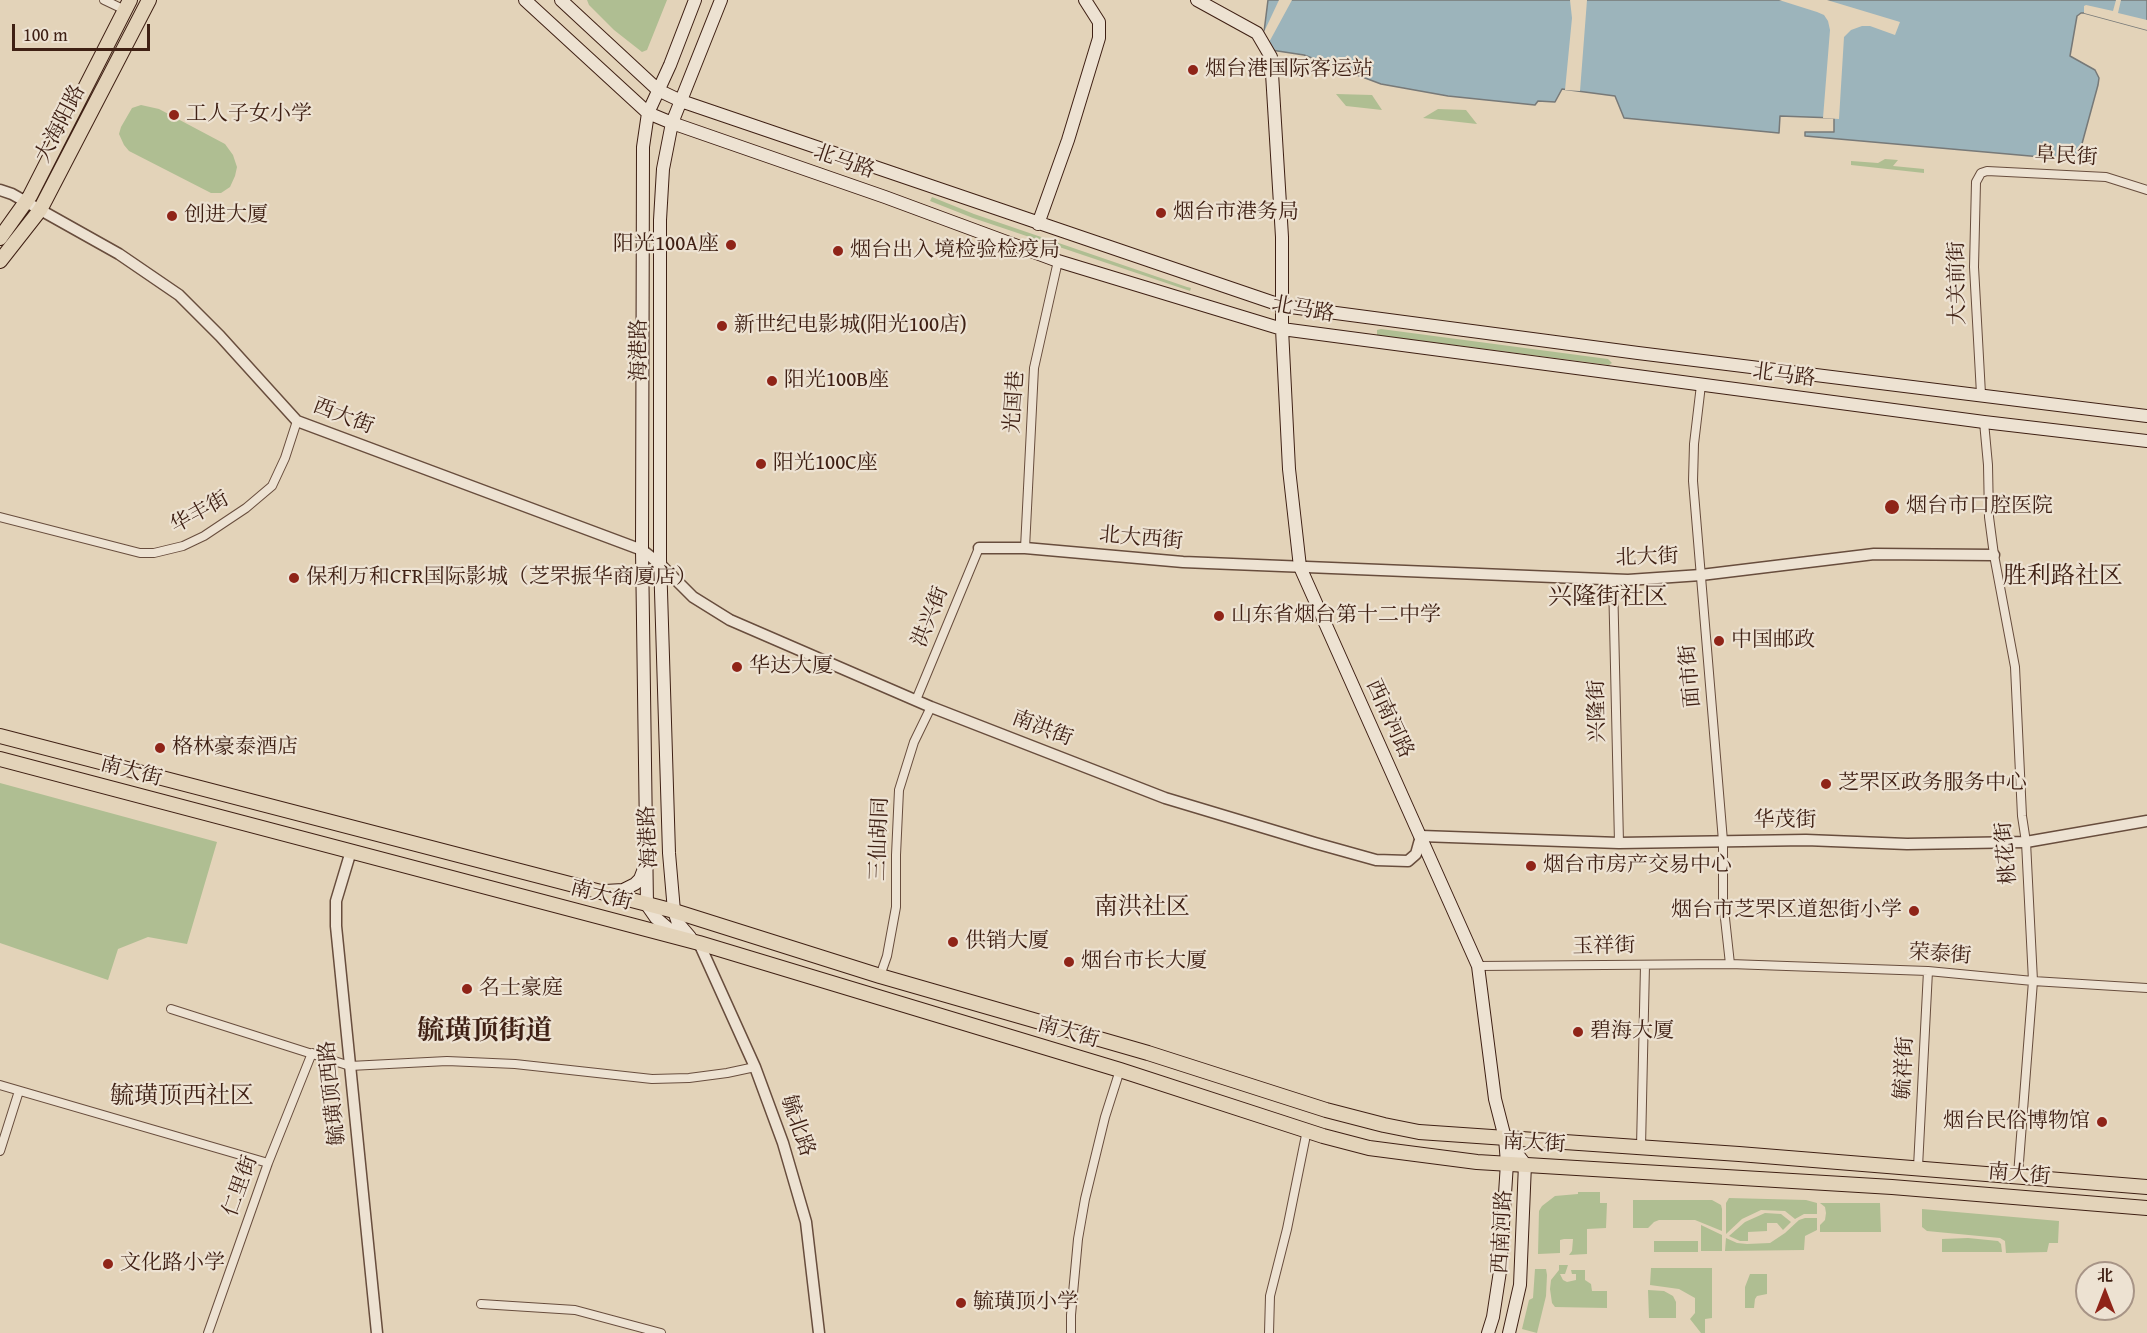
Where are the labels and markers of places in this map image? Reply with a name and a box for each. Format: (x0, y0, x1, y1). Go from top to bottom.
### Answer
place label: 烟台港国际客运站 (1205, 57, 1373, 83)
marker: 烟台港国际客运站 (1186, 63, 1200, 77)
place label: 工人子女小学 (186, 102, 312, 128)
marker: 工人子女小学 (167, 108, 181, 122)
place label: 烟台市港务局 (1173, 200, 1299, 226)
place label: 创进大厦 (184, 203, 268, 229)
marker: 烟台市港务局 (1154, 206, 1168, 220)
marker: 创进大厦 (165, 209, 179, 223)
place label: 阳光100A座 (613, 232, 719, 258)
marker: 阳光100A座 (724, 238, 738, 252)
place label: 烟台出入境检验检疫局 (850, 238, 1060, 264)
marker: 烟台出入境检验检疫局 (831, 244, 845, 258)
place label: 新世纪电影城(阳光100店) (734, 313, 967, 339)
marker: 新世纪电影城(阳光100店) (715, 319, 729, 333)
place label: 阳光100B座 (784, 368, 889, 394)
marker: 阳光100B座 (765, 374, 779, 388)
place label: 阳光100C座 (773, 451, 878, 477)
marker: 阳光100C座 (754, 457, 768, 471)
place label: 烟台市口腔医院 (1906, 494, 2053, 520)
marker: 烟台市口腔医院 (1883, 498, 1901, 516)
place label: 保利万和CFR国际影城（芝罘振华商厦店） (306, 565, 697, 591)
marker: 保利万和CFR国际影城（芝罘振华商厦店） (287, 571, 301, 585)
place label: 山东省烟台第十二中学 (1231, 603, 1441, 629)
marker: 山东省烟台第十二中学 (1212, 609, 1226, 623)
place label: 中国邮政 (1731, 628, 1815, 654)
marker: 中国邮政 (1712, 634, 1726, 648)
place label: 华达大厦 (749, 654, 833, 680)
marker: 华达大厦 (730, 660, 744, 674)
place label: 格林豪泰酒店 (172, 735, 298, 761)
marker: 格林豪泰酒店 (153, 741, 167, 755)
place label: 芝罘区政务服务中心 (1838, 771, 2027, 797)
marker: 芝罘区政务服务中心 (1819, 777, 1833, 791)
place label: 烟台市房产交易中心 (1543, 853, 1732, 879)
marker: 烟台市房产交易中心 (1524, 859, 1538, 873)
place label: 烟台市芝罘区道恕街小学 (1671, 898, 1902, 924)
marker: 烟台市芝罘区道恕街小学 (1907, 904, 1921, 918)
place label: 供销大厦 (965, 929, 1049, 955)
marker: 供销大厦 (946, 935, 960, 949)
place label: 烟台市长大厦 (1081, 949, 1207, 975)
marker: 烟台市长大厦 (1062, 955, 1076, 969)
place label: 名士豪庭 (479, 976, 563, 1002)
marker: 名士豪庭 (460, 982, 474, 996)
place label: 碧海大厦 (1590, 1019, 1674, 1045)
marker: 碧海大厦 (1571, 1025, 1585, 1039)
place label: 烟台民俗博物馆 (1943, 1109, 2090, 1135)
marker: 烟台民俗博物馆 (2095, 1115, 2109, 1129)
place label: 文化路小学 (120, 1251, 225, 1277)
marker: 文化路小学 (101, 1257, 115, 1271)
place label: 毓璜顶小学 (973, 1290, 1078, 1316)
marker: 毓璜顶小学 (954, 1296, 968, 1310)

